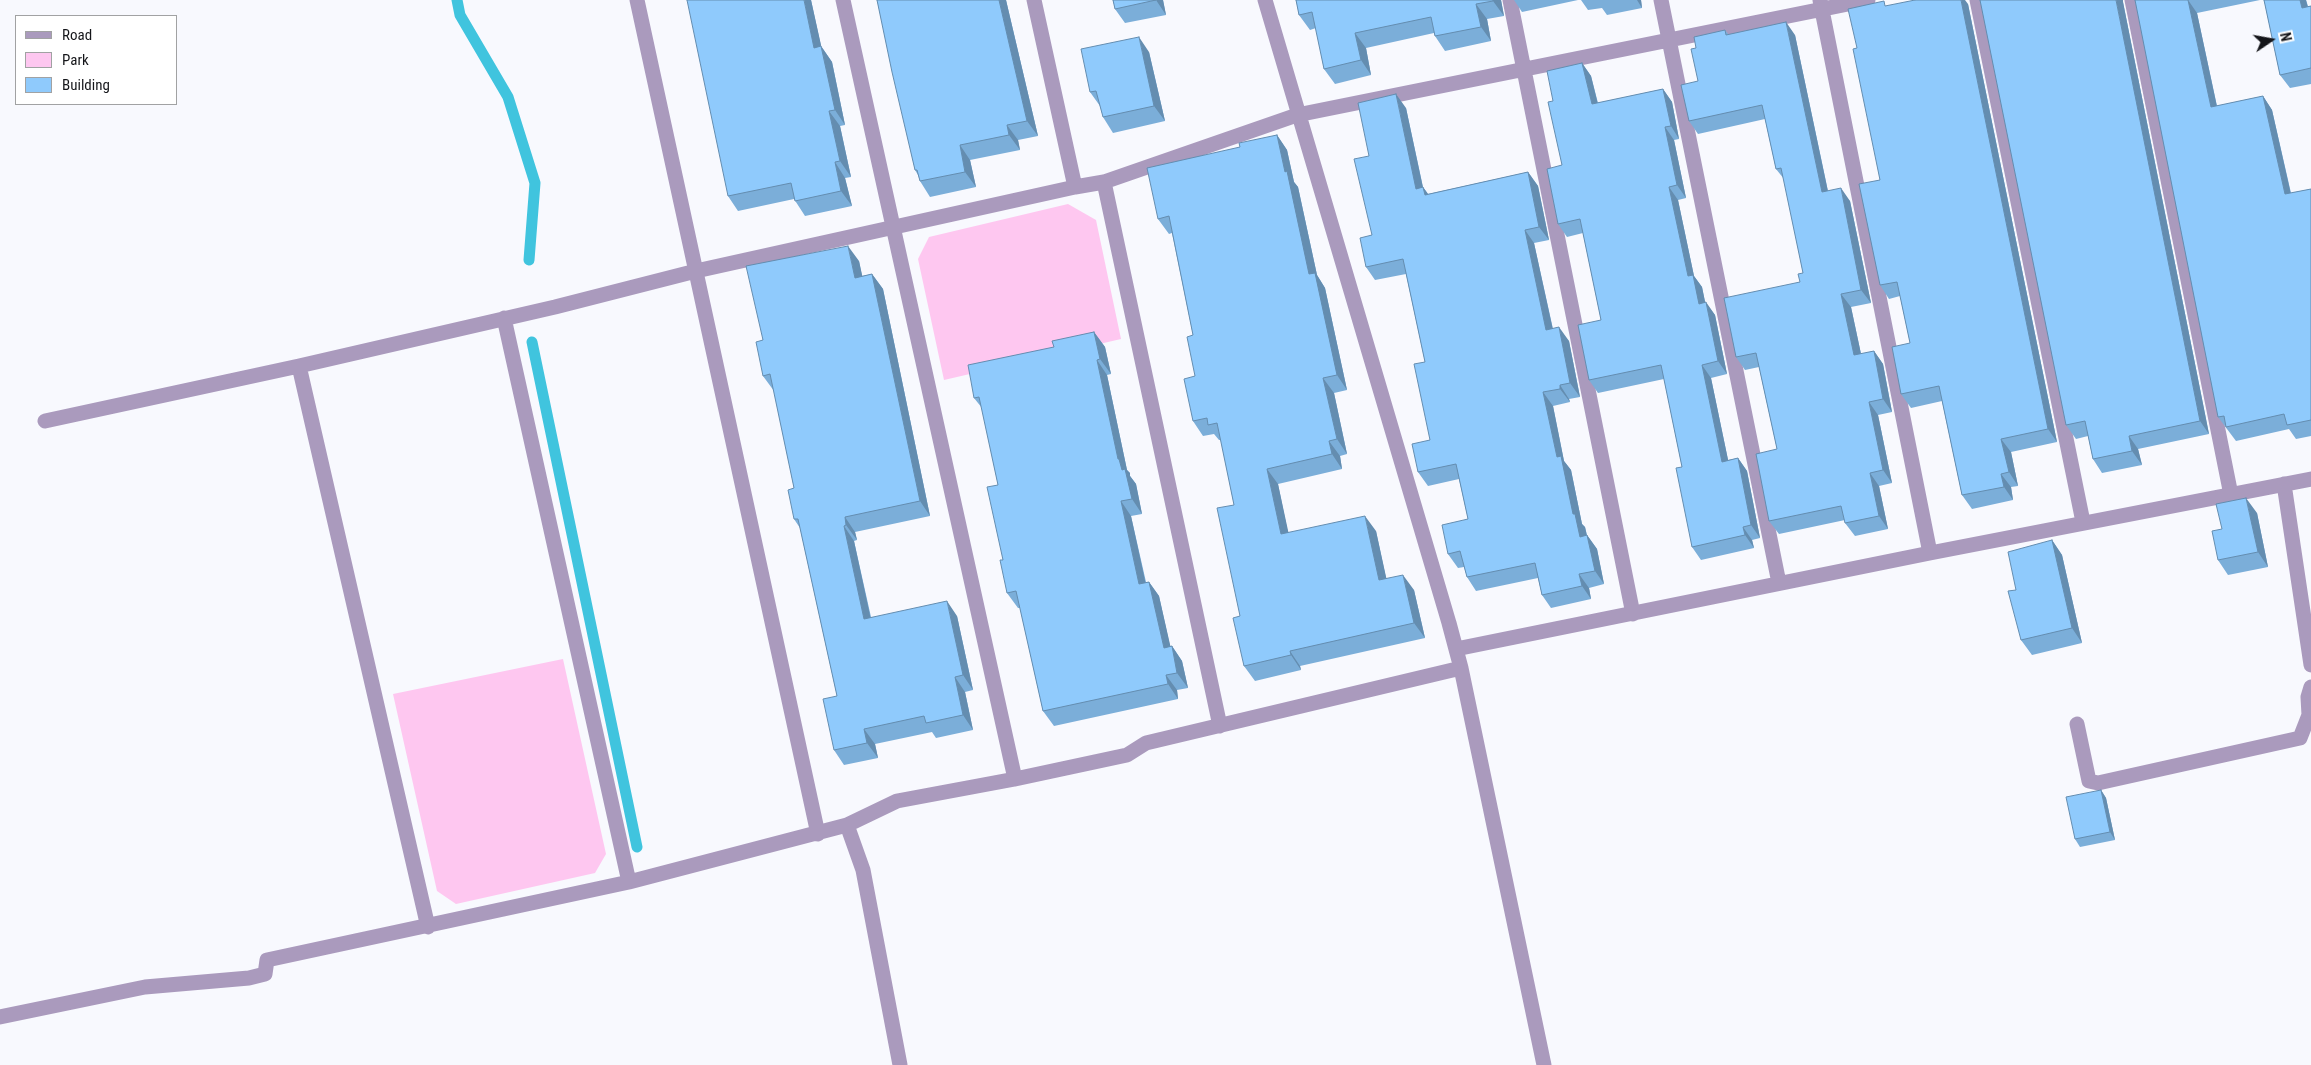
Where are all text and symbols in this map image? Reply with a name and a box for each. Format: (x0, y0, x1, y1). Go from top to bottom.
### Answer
legend (15, 15, 178, 105)
north arrow (2246, 15, 2296, 65)
text: Road (62, 26, 92, 44)
text: N (2277, 31, 2294, 43)
text: Park (62, 51, 89, 69)
text: Building (62, 76, 110, 94)

